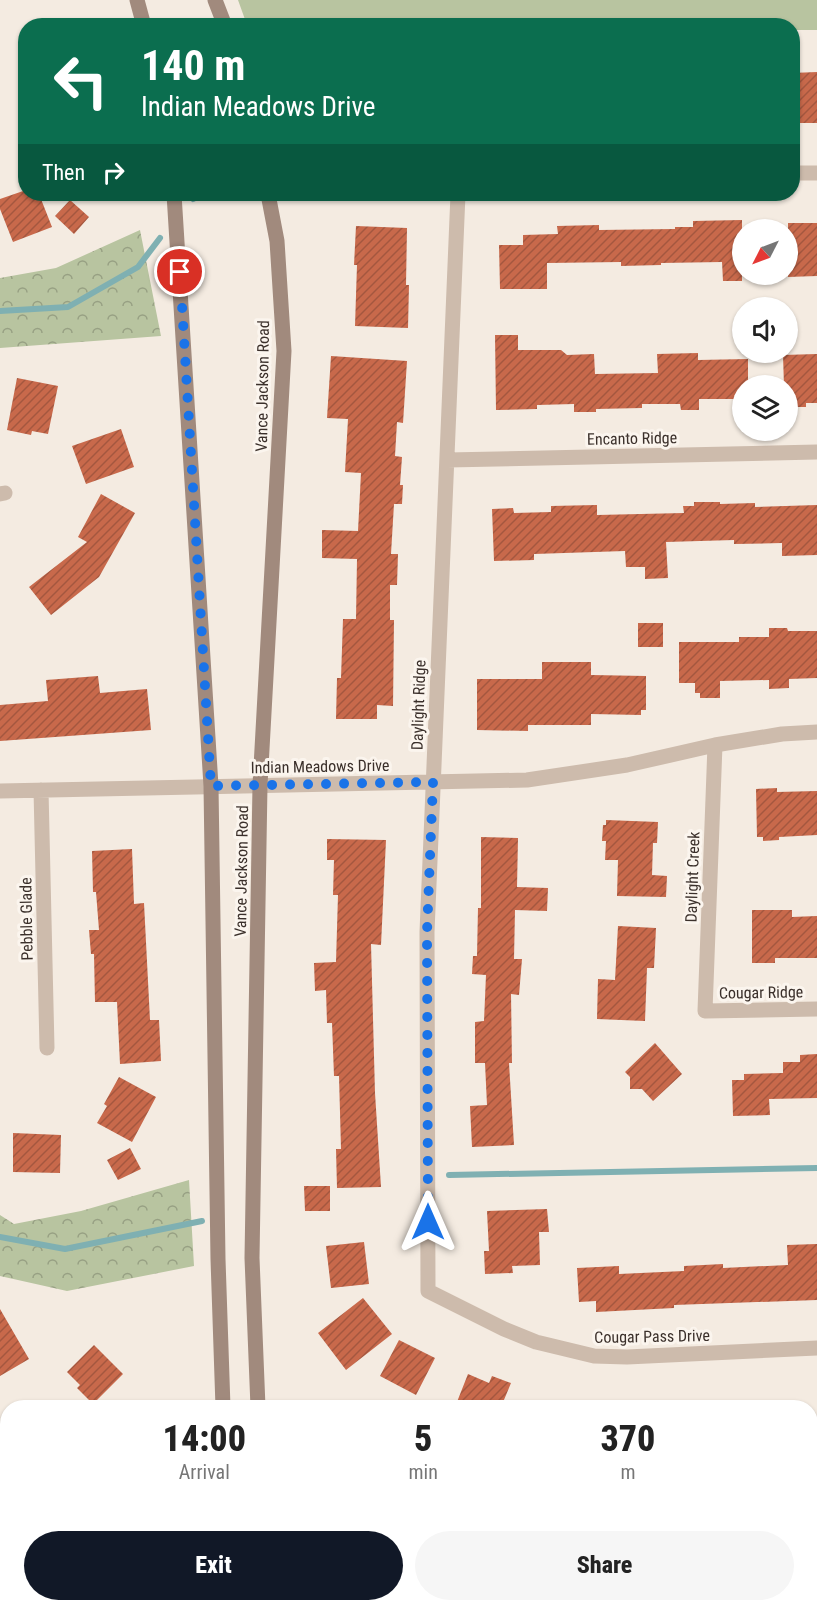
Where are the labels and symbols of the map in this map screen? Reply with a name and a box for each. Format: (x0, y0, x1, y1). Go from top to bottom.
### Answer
north arrow (732, 219, 798, 285)
pin (154, 246, 205, 297)
street label: Vance Jackson Road (252, 320, 273, 452)
street label: Encanto Ridge (587, 428, 677, 449)
street label: Daylight Ridge (407, 660, 430, 750)
street label: Indian Meadows Drive (250, 756, 390, 777)
street label: Vance Jackson Road (231, 805, 252, 937)
street label: Daylight Creek (681, 831, 704, 923)
street label: Pebble Glade (16, 877, 37, 961)
street label: Cougar Ridge (719, 982, 803, 1003)
position arrow (396, 1190, 460, 1254)
street label: Cougar Pass Drive (594, 1326, 710, 1347)

